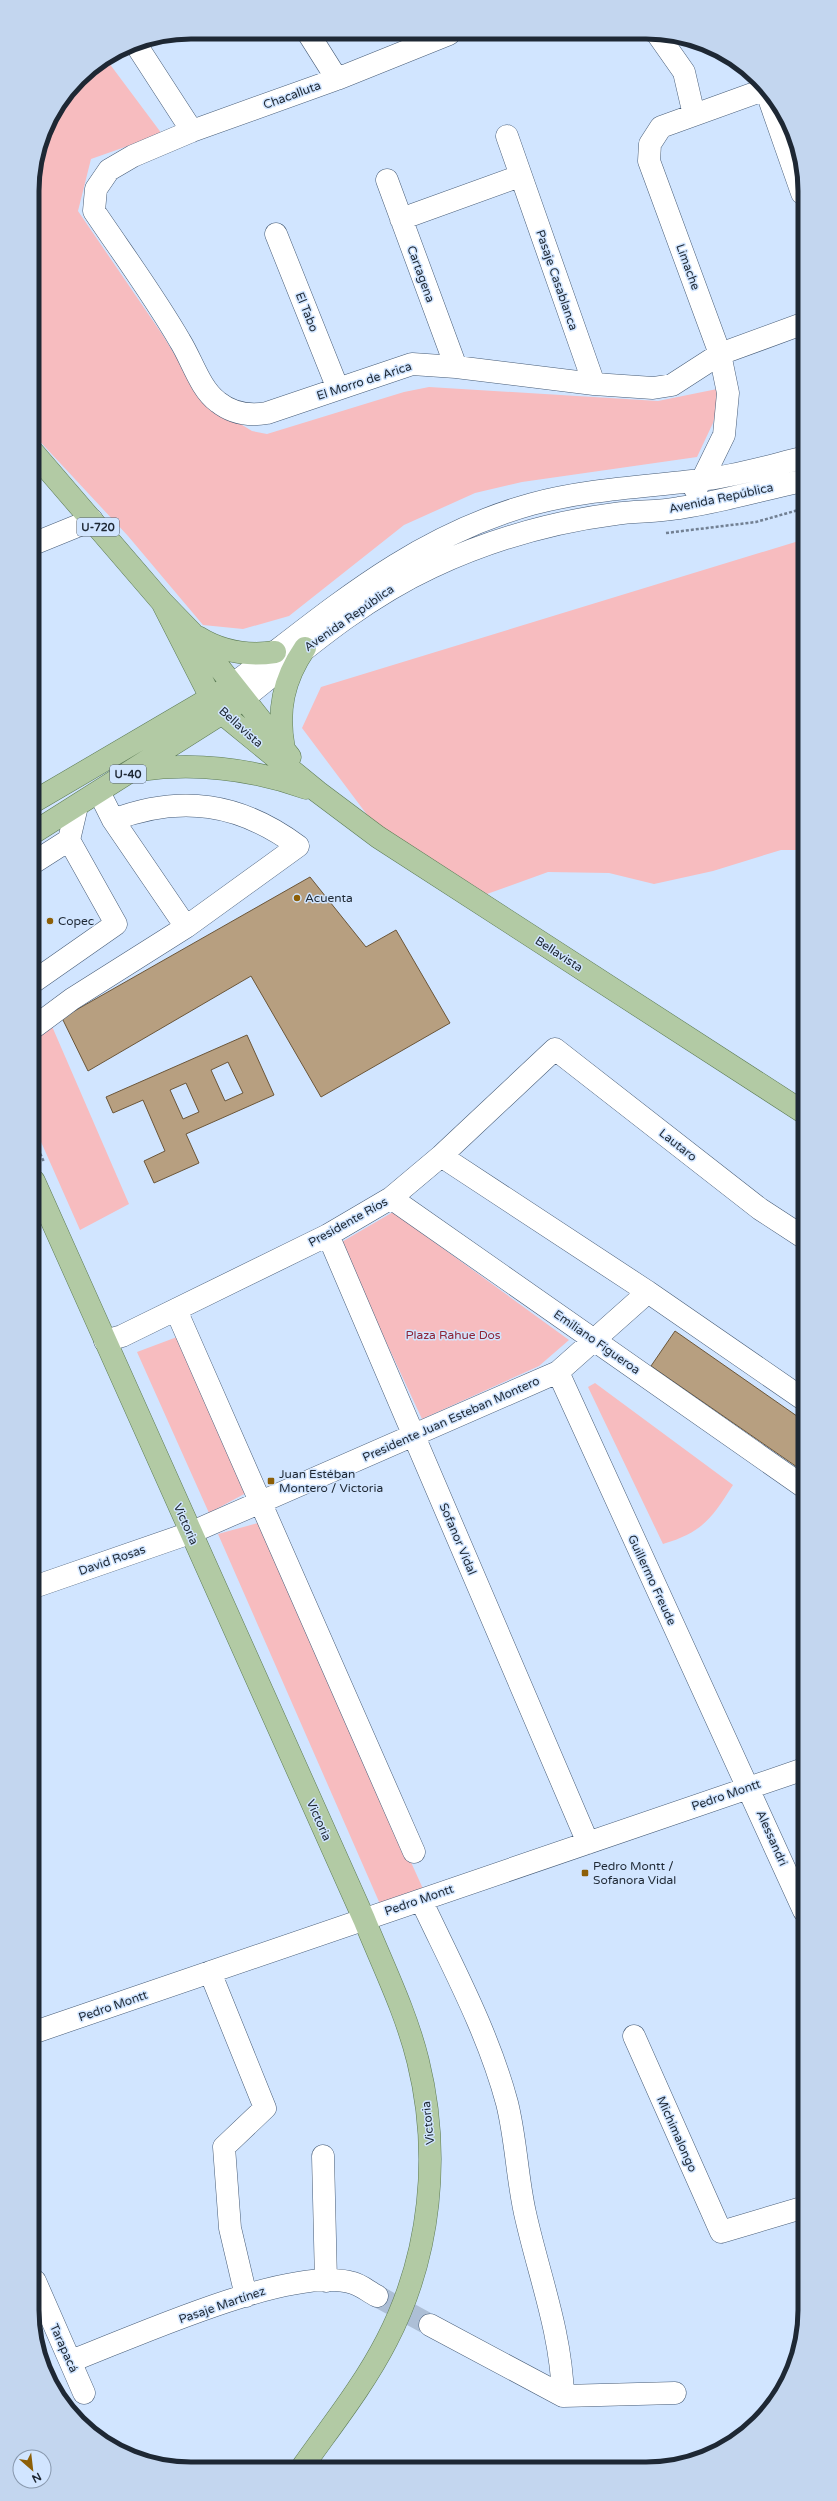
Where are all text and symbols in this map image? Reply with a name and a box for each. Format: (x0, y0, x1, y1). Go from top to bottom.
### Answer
street label: Chacalluta (261, 78, 323, 112)
street label: Pasaje Casablanca (533, 228, 581, 332)
street label: Limache (673, 242, 703, 292)
street label: Cartagena (404, 244, 438, 304)
street label: El Tabo (293, 290, 321, 334)
street label: El Morro de Arica (315, 359, 413, 403)
street label: Avenida República (668, 480, 774, 516)
road number: U-720 (77, 518, 119, 536)
street label: Avenida República (301, 582, 397, 654)
street label: Bellavista (216, 704, 266, 750)
road number: U-40 (110, 765, 146, 783)
place label: Acuenta (305, 891, 353, 905)
marker: Acuenta (292, 893, 302, 903)
place label: Copec (58, 914, 94, 928)
marker: Copec (45, 916, 55, 926)
street label: Bellavista (533, 933, 585, 975)
street label: Lautaro (656, 1126, 700, 1164)
street label: Presidente Ríos (306, 1194, 390, 1250)
street label: Emiliano Figueroa (551, 1307, 643, 1377)
park label: Plaza Rahue Dos (405, 1328, 501, 1342)
street label: Presidente Juan Esteban Montero (360, 1374, 542, 1464)
place label: Juan Estéban Montero / Victoria (279, 1467, 383, 1495)
marker: Juan Estéban Montero / Victoria (266, 1476, 276, 1486)
street label: Victoria (171, 1501, 201, 1547)
street label: Sofanor Vidal (437, 1501, 479, 1577)
street label: Guillermo Freude (625, 1533, 679, 1628)
street label: David Rosas (77, 1542, 147, 1578)
street label: Pedro Montt (690, 1777, 763, 1813)
street label: Victoria (304, 1797, 334, 1843)
street label: Alessandri (754, 1808, 790, 1868)
place label: Pedro Montt / Sofanora Vidal (593, 1859, 676, 1887)
marker: Pedro Montt / Sofanora Vidal (580, 1868, 590, 1878)
street label: Pedro Montt (383, 1882, 456, 1918)
street label: Pedro Montt (77, 1988, 150, 2024)
street label: Michimalongo (654, 2094, 700, 2174)
street label: Victoria (419, 2101, 437, 2145)
street label: Pasaje Martínez (177, 2284, 267, 2326)
street label: Tarapacá (47, 2321, 81, 2375)
north arrow (12, 2449, 52, 2489)
text: N (30, 2470, 43, 2485)

